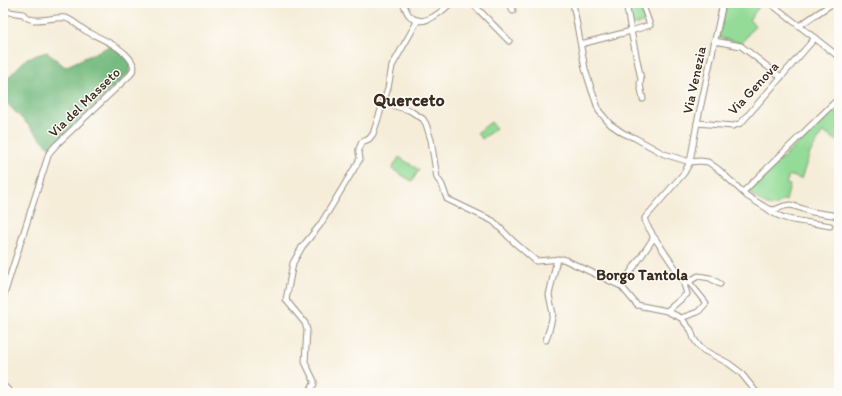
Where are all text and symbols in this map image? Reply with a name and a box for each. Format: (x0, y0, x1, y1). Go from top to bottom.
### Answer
street label: Via Venezia (679, 44, 710, 115)
street label: Via Genova (724, 58, 782, 119)
street label: Via del Masseto (45, 64, 124, 141)
district label: Querceto (373, 89, 445, 111)
district label: Borgo Tantola (596, 266, 688, 285)

